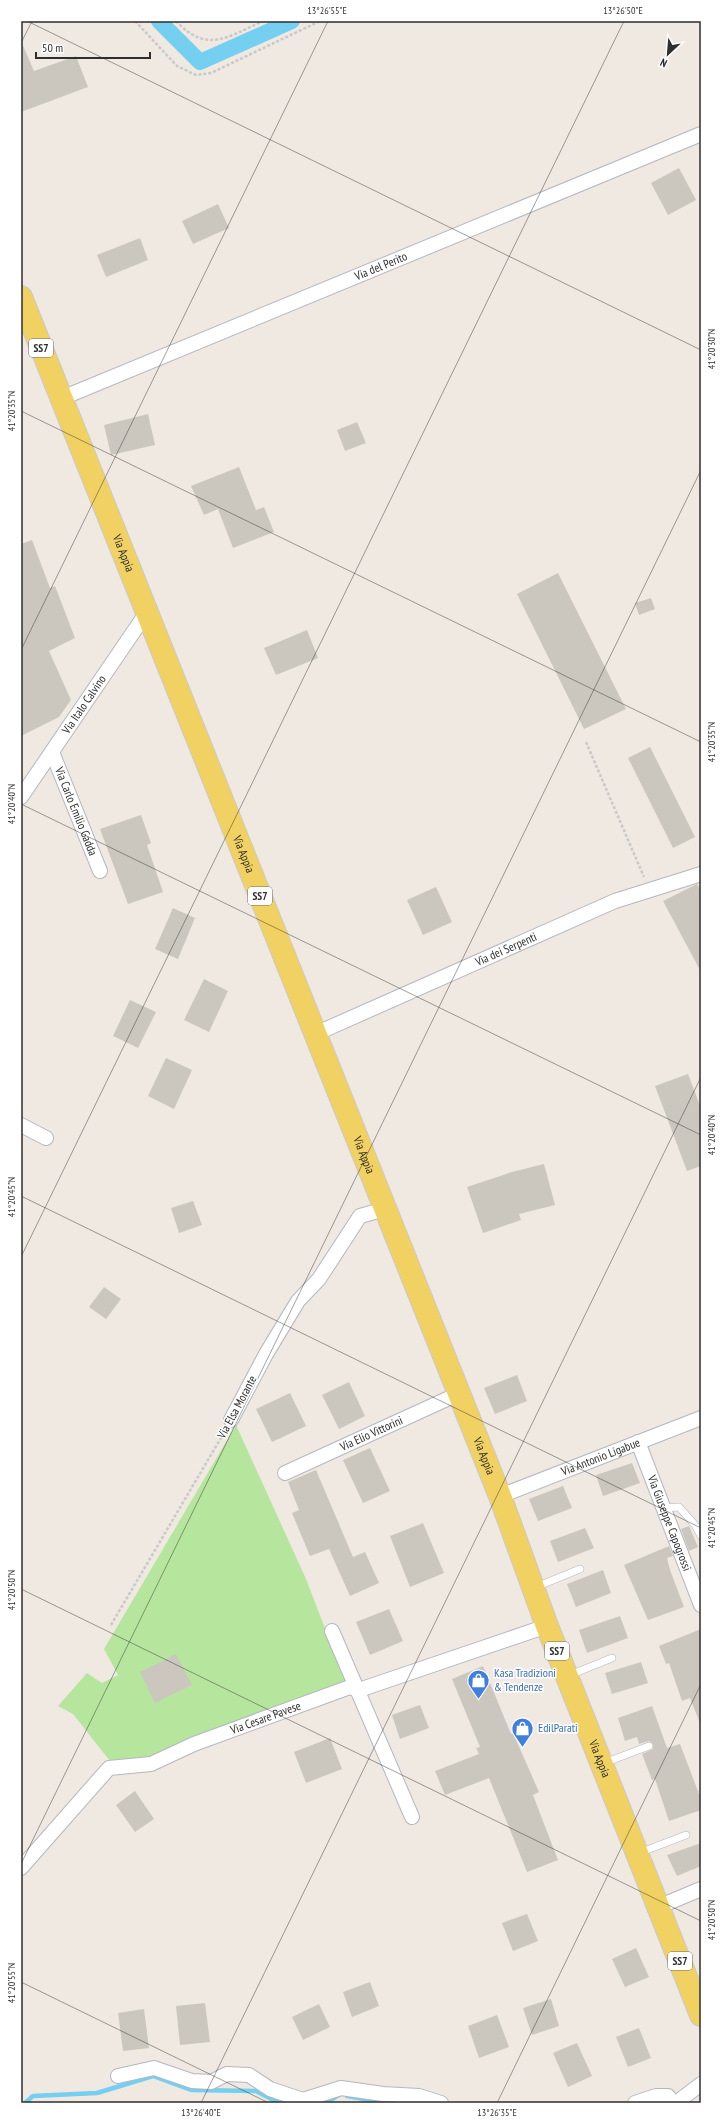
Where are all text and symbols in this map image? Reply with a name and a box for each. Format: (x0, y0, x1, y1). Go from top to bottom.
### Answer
text: 13°26'55"E (307, 4, 347, 17)
text: 13°26'50"E (603, 4, 643, 17)
scale bar (36, 34, 150, 60)
north arrow (648, 34, 688, 74)
text: 50 m (42, 40, 63, 55)
text: N (658, 55, 669, 71)
street label: Via del Perito (351, 248, 409, 284)
text: 41°20'30"N (705, 329, 718, 369)
road number: SS7 (29, 339, 53, 357)
text: 41°20'35"N (5, 391, 18, 431)
street label: Via Appia (109, 531, 138, 574)
street label: Via Italo Calvino (58, 672, 109, 737)
text: 41°20'35"N (705, 722, 718, 762)
street label: Via Carlo Emilio Gadda (51, 764, 101, 858)
text: 41°20'40"N (5, 784, 18, 824)
street label: Via Appia (230, 832, 258, 875)
road number: SS7 (248, 887, 272, 905)
street label: Via dei Serpenti (472, 929, 539, 969)
text: 41°20'40"N (705, 1115, 718, 1155)
street label: Via Appia (350, 1133, 378, 1176)
text: 41°20'45"N (5, 1177, 18, 1217)
street label: Via Elsa Morante (213, 1373, 259, 1442)
street label: Via Elio Vittorini (337, 1412, 405, 1454)
street label: Via Appia (470, 1434, 499, 1477)
street label: Via Antonio Ligabue (558, 1434, 642, 1479)
street label: Via Giuseppe Capogrossi (644, 1472, 695, 1573)
text: 41°20'45"N (705, 1508, 718, 1548)
text: 41°20'50"N (5, 1570, 18, 1610)
road number: SS7 (545, 1642, 569, 1660)
place label: Kasa Tradizioni & Tendenze (494, 1665, 556, 1694)
shop icon: Kasa Tradizioni & Tendenze (466, 1667, 492, 1700)
street label: Via Cesare Pavese (227, 1698, 303, 1737)
shop icon: EdilParati (509, 1715, 535, 1748)
place label: EdilParati (538, 1720, 578, 1735)
street label: Via Appia (585, 1737, 614, 1779)
text: 41°20'50"N (705, 1900, 718, 1940)
road number: SS7 (668, 1952, 692, 1970)
text: 41°20'55"N (5, 1963, 18, 2003)
text: 13°26'40"E (181, 2106, 221, 2119)
text: 13°26'35"E (477, 2106, 517, 2119)

